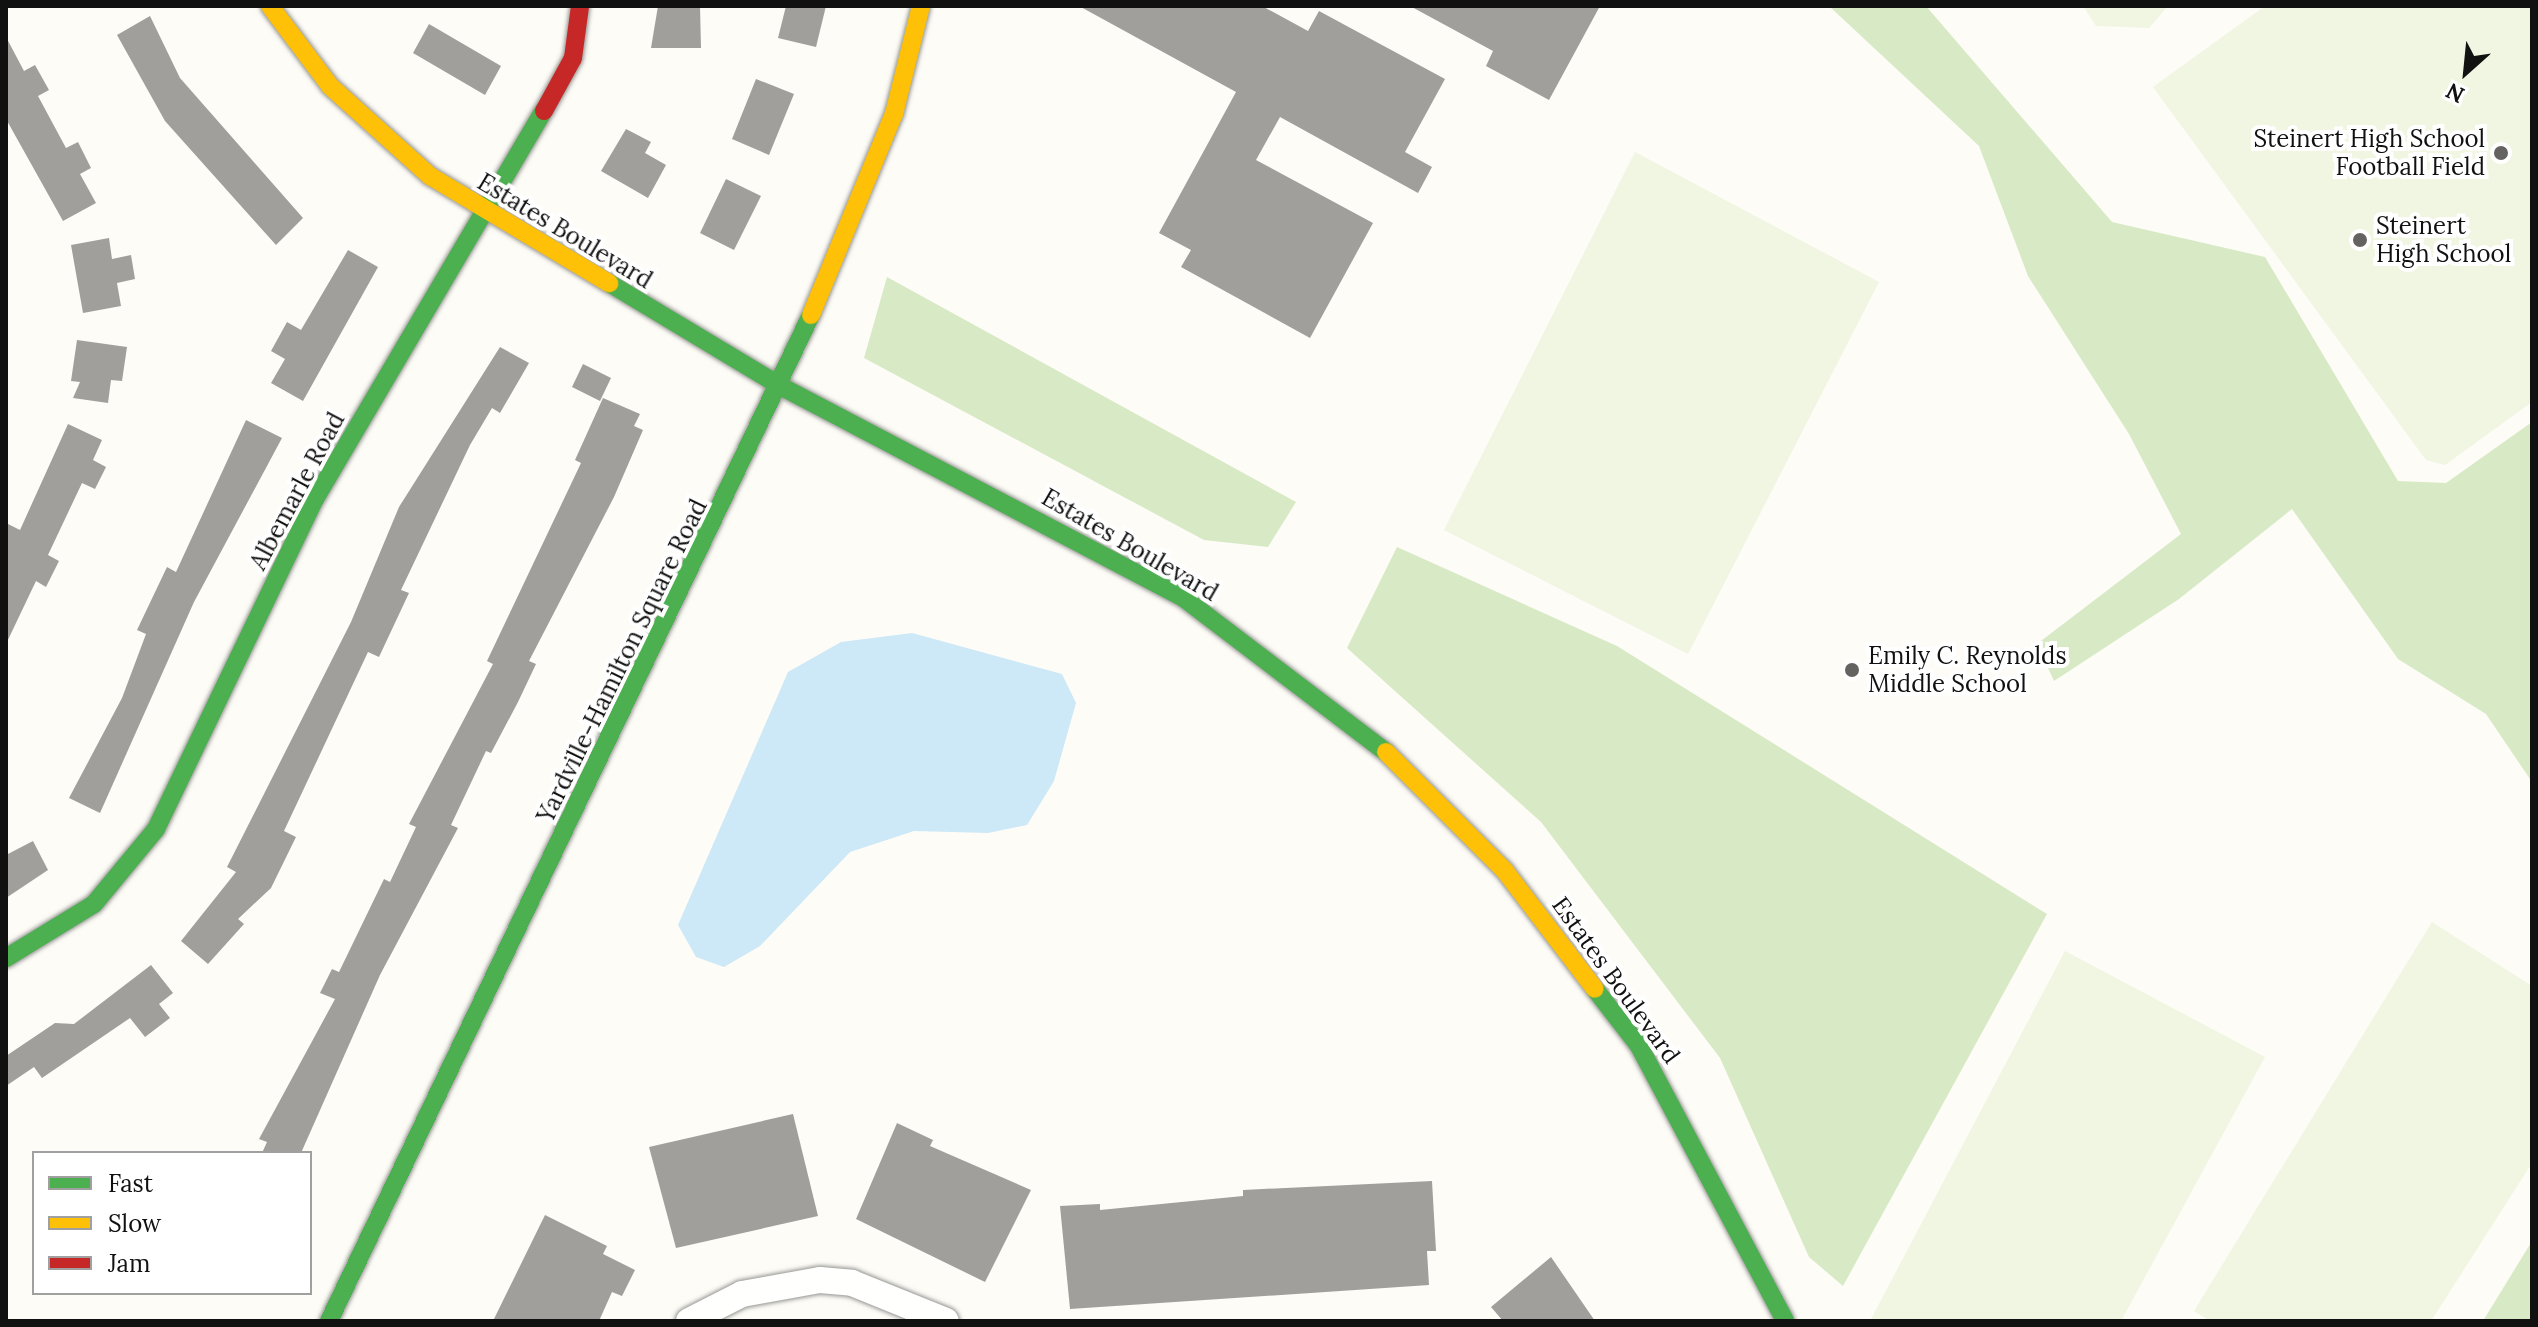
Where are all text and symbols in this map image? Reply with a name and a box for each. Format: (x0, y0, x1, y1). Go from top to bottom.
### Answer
north arrow (2426, 32, 2506, 112)
text: N (2441, 77, 2469, 110)
place label: Steinert High School Football Field (2254, 125, 2485, 181)
marker: Steinert High School Football Field (2492, 144, 2510, 162)
street label: Estates Boulevard (472, 167, 658, 295)
place label: Steinert High School (2376, 212, 2511, 268)
marker: Steinert High School (2351, 231, 2369, 249)
street label: Albemarle Road (243, 407, 351, 575)
street label: Estates Boulevard (1037, 483, 1223, 607)
street label: Yardville-Hamilton Square Road (531, 495, 713, 827)
place label: Emily C. Reynolds Middle School (1868, 642, 2067, 698)
marker: Emily C. Reynolds Middle School (1843, 661, 1861, 679)
street label: Estates Boulevard (1546, 891, 1686, 1069)
legend (32, 1151, 312, 1295)
text: Fast (108, 1168, 153, 1199)
text: Slow (108, 1208, 161, 1239)
text: Jam (108, 1248, 150, 1279)

